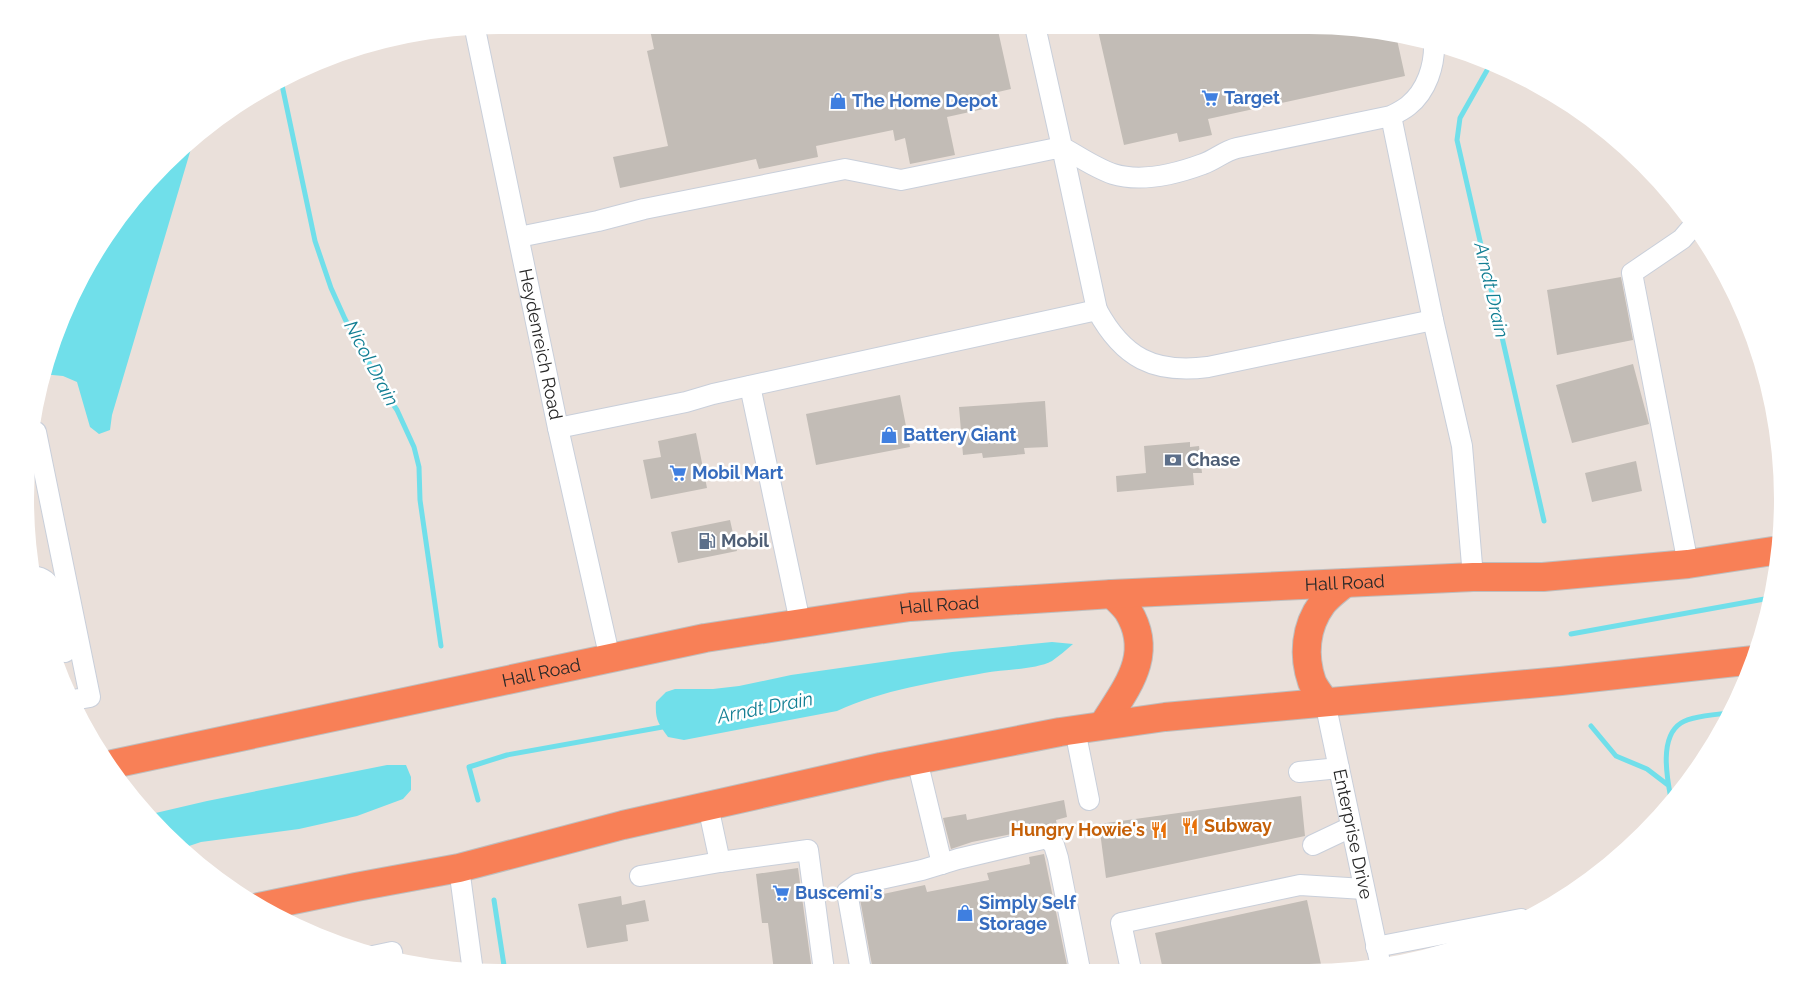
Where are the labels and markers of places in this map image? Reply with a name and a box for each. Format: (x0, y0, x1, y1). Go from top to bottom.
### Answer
place label: Target (1224, 87, 1280, 108)
supermarket icon: Target (1200, 88, 1220, 108)
place label: The Home Depot (852, 90, 998, 111)
shop icon: The Home Depot (828, 91, 848, 111)
place label: Battery Giant (903, 424, 1016, 445)
shop icon: Battery Giant (879, 425, 899, 445)
place label: Chase (1187, 449, 1240, 470)
bank icon: Chase (1163, 450, 1183, 470)
place label: Mobil Mart (692, 462, 784, 483)
supermarket icon: Mobil Mart (668, 463, 688, 483)
place label: Mobil (721, 530, 769, 551)
fuel station icon: Mobil (697, 531, 717, 551)
place label: Subway (1204, 815, 1272, 836)
restaurant icon: Subway (1180, 816, 1200, 836)
place label: Hungry Howie's (1010, 819, 1145, 840)
restaurant icon: Hungry Howie's (1149, 820, 1169, 840)
place label: Buscemi's (795, 882, 882, 903)
supermarket icon: Buscemi's (771, 883, 791, 903)
place label: Simply Self Storage (979, 892, 1077, 934)
shop icon: Simply Self Storage (955, 903, 975, 923)

